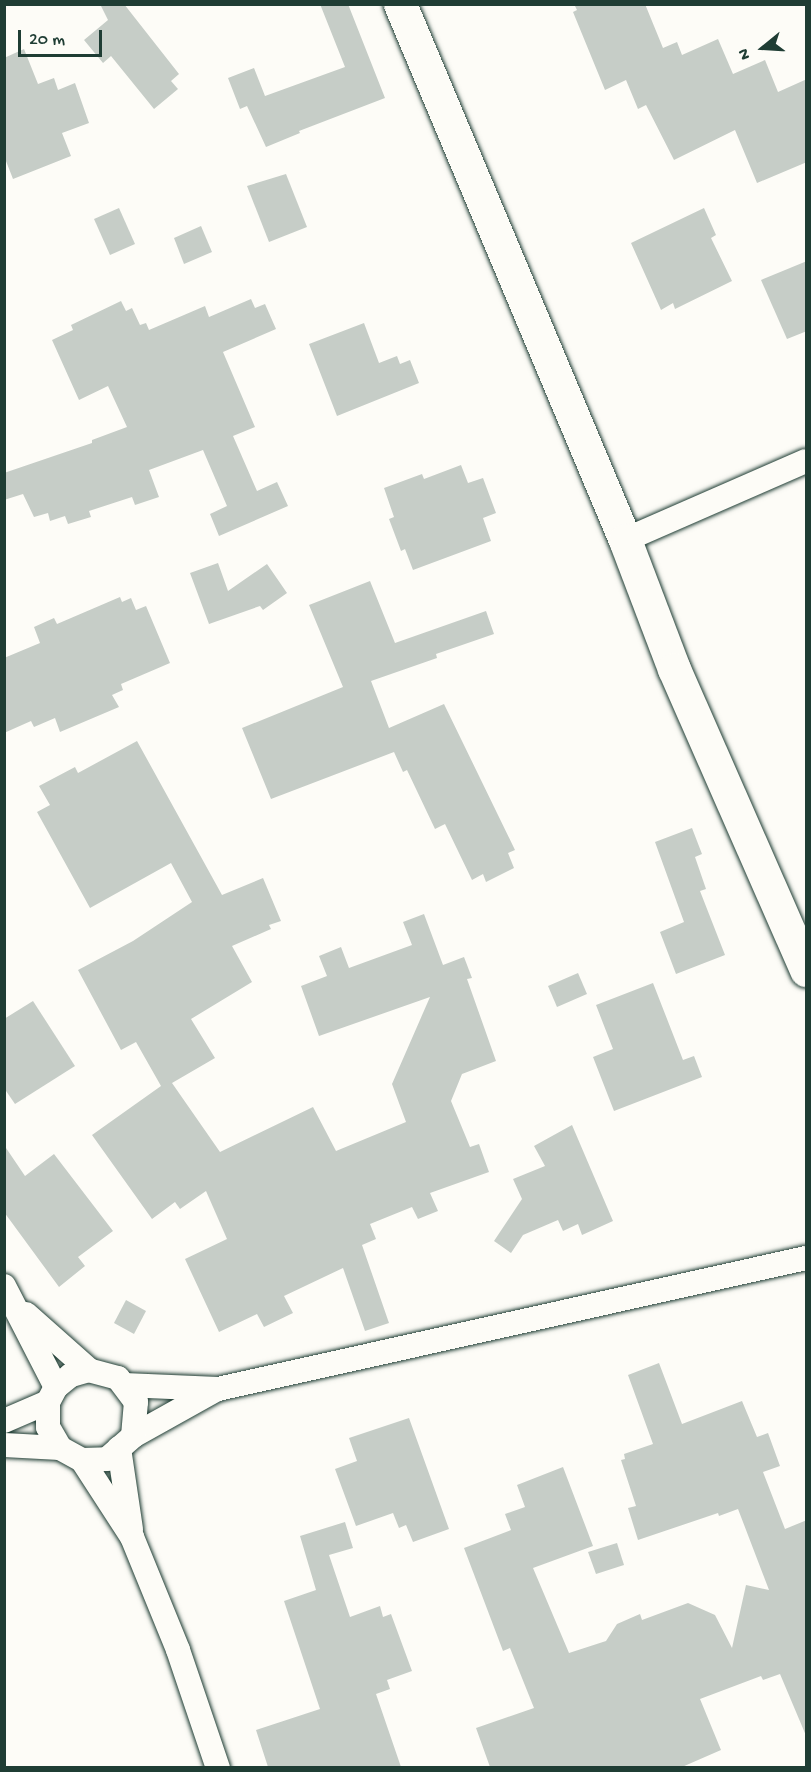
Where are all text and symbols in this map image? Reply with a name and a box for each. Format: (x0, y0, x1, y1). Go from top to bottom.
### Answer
scale bar (21, 18, 105, 56)
north arrow (733, 18, 793, 78)
text: 20 m (29, 30, 65, 51)
text: N (735, 46, 756, 62)

